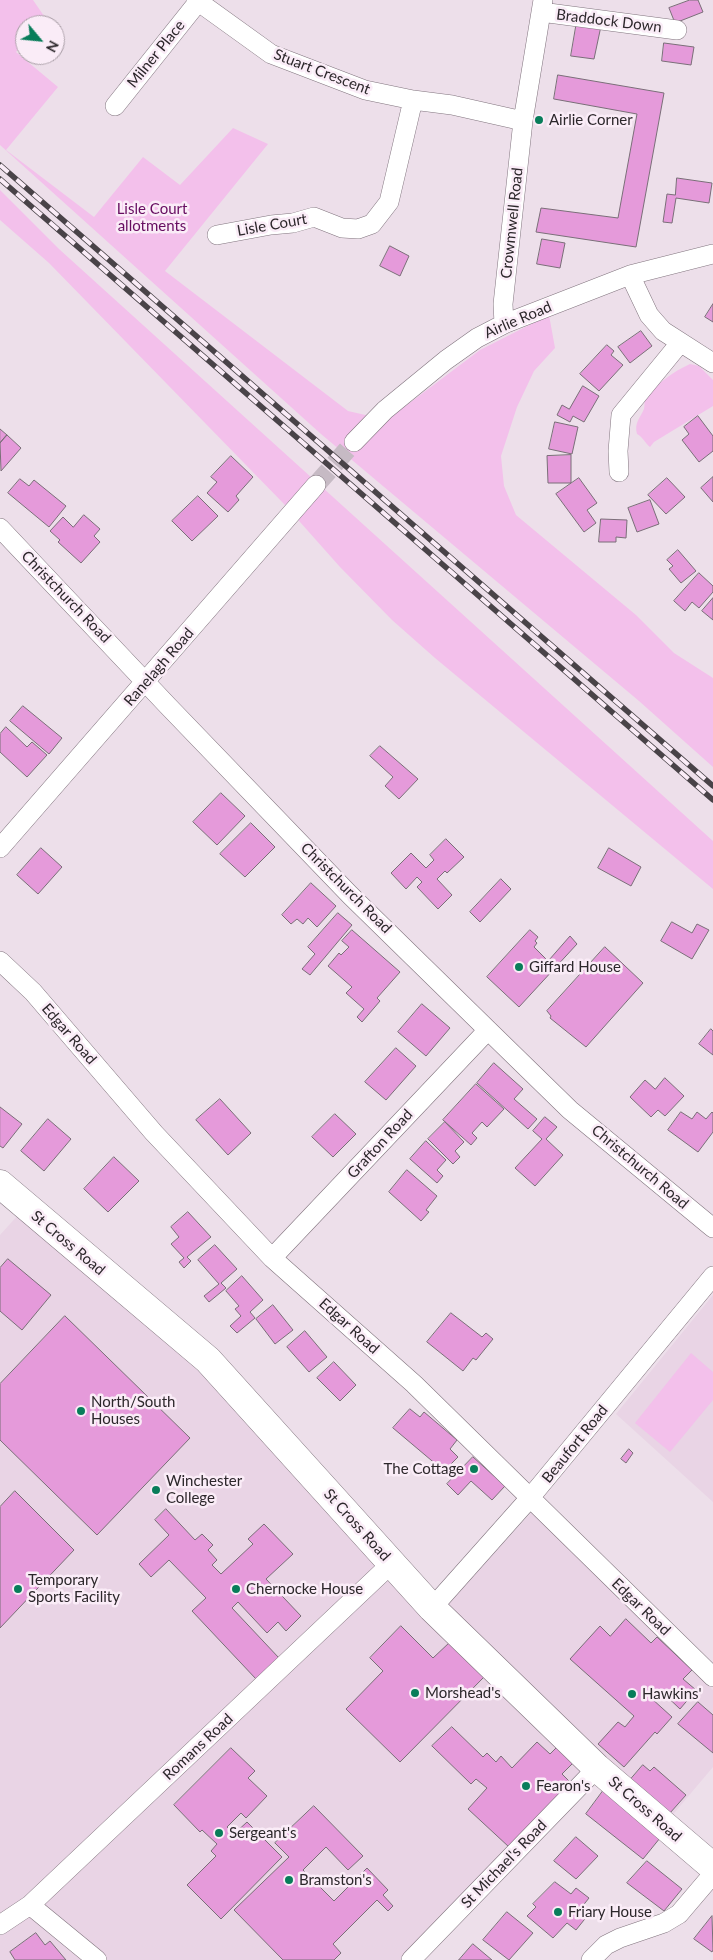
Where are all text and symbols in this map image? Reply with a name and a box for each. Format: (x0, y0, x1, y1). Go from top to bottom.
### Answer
street label: Braddock Down (555, 6, 663, 36)
north arrow (15, 15, 65, 65)
street label: Milner Place (123, 17, 189, 91)
text: N (43, 38, 63, 56)
street label: Stuart Crescent (271, 45, 373, 99)
place label: Airlie Corner (549, 111, 633, 129)
marker: Airlie Corner (533, 114, 545, 126)
street label: Crowmwell Road (497, 167, 527, 279)
park label: Lisle Court allotments (117, 200, 187, 235)
street label: Lisle Court (236, 210, 308, 240)
street label: Airlie Road (482, 298, 554, 342)
street label: Christchurch Road (18, 547, 114, 647)
street label: Ranelagh Road (120, 624, 198, 710)
street label: Christchurch Road (297, 839, 395, 937)
place label: Giffard House (529, 958, 621, 976)
marker: Giffard House (513, 961, 525, 973)
street label: Edgar Road (38, 1000, 100, 1068)
street label: Grafton Road (344, 1106, 416, 1182)
street label: Christchurch Road (588, 1121, 692, 1213)
street label: St Cross Road (27, 1207, 109, 1279)
street label: Edgar Road (315, 1294, 383, 1358)
place label: North/South Houses (91, 1393, 175, 1428)
street label: Beaufort Road (538, 1402, 612, 1486)
marker: North/South Houses (75, 1405, 87, 1417)
place label: The Cottage (384, 1460, 464, 1478)
marker: The Cottage (468, 1463, 480, 1475)
place label: Winchester College (166, 1472, 242, 1507)
marker: Winchester College (150, 1484, 162, 1496)
street label: St Cross Road (320, 1485, 394, 1565)
place label: Temporary Sports Facility (28, 1571, 120, 1606)
street label: Edgar Road (608, 1575, 674, 1639)
place label: Chernocke House (246, 1580, 363, 1598)
marker: Temporary Sports Facility (12, 1583, 24, 1595)
marker: Chernocke House (230, 1583, 242, 1595)
place label: Morshead's (425, 1684, 501, 1702)
place label: Hawkins' (642, 1685, 702, 1703)
marker: Morshead's (409, 1687, 421, 1699)
marker: Hawkins' (626, 1688, 638, 1700)
street label: Romans Road (159, 1710, 237, 1784)
street label: St Cross Road (605, 1772, 685, 1846)
place label: Fearon's (536, 1777, 591, 1795)
marker: Fearon's (520, 1780, 532, 1792)
street label: St Michael's Road (457, 1816, 551, 1912)
place label: Sergeant's (229, 1824, 296, 1842)
marker: Sergeant's (213, 1827, 225, 1839)
place label: Bramston's (299, 1871, 372, 1889)
marker: Bramston's (283, 1874, 295, 1886)
place label: Friary House (568, 1903, 652, 1921)
marker: Friary House (552, 1906, 564, 1918)

